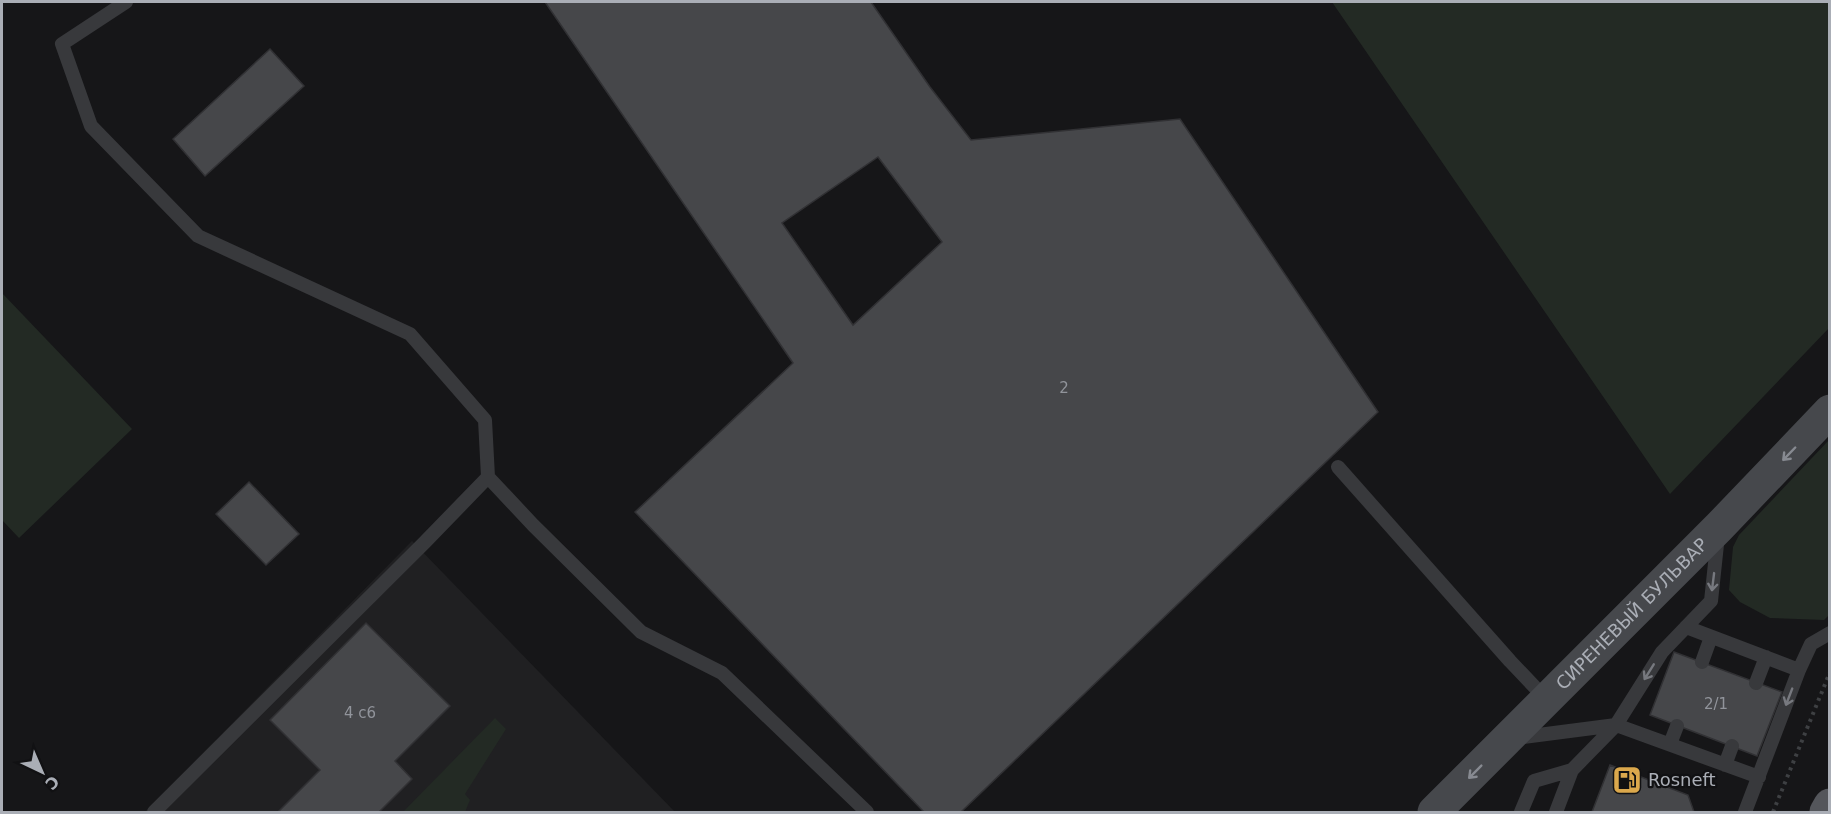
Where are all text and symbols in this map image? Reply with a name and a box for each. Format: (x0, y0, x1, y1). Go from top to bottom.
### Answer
house number: 2 (1059, 379, 1069, 397)
one-way arrow (1782, 446, 1796, 461)
street label: СИРЕНЕВЫЙ БУЛЬВАР (1552, 533, 1712, 694)
one-way arrow (1707, 571, 1718, 591)
one-way arrow (1643, 663, 1655, 680)
one-way arrow (1782, 688, 1793, 706)
house number: 2/1 (1704, 695, 1728, 713)
house number: 4 c6 (344, 704, 376, 722)
north arrow (12, 742, 72, 802)
one-way arrow (1467, 764, 1482, 779)
fuel station icon: Rosneft (1611, 764, 1643, 796)
place label: Rosneft (1648, 769, 1716, 790)
text: С (41, 772, 63, 793)

